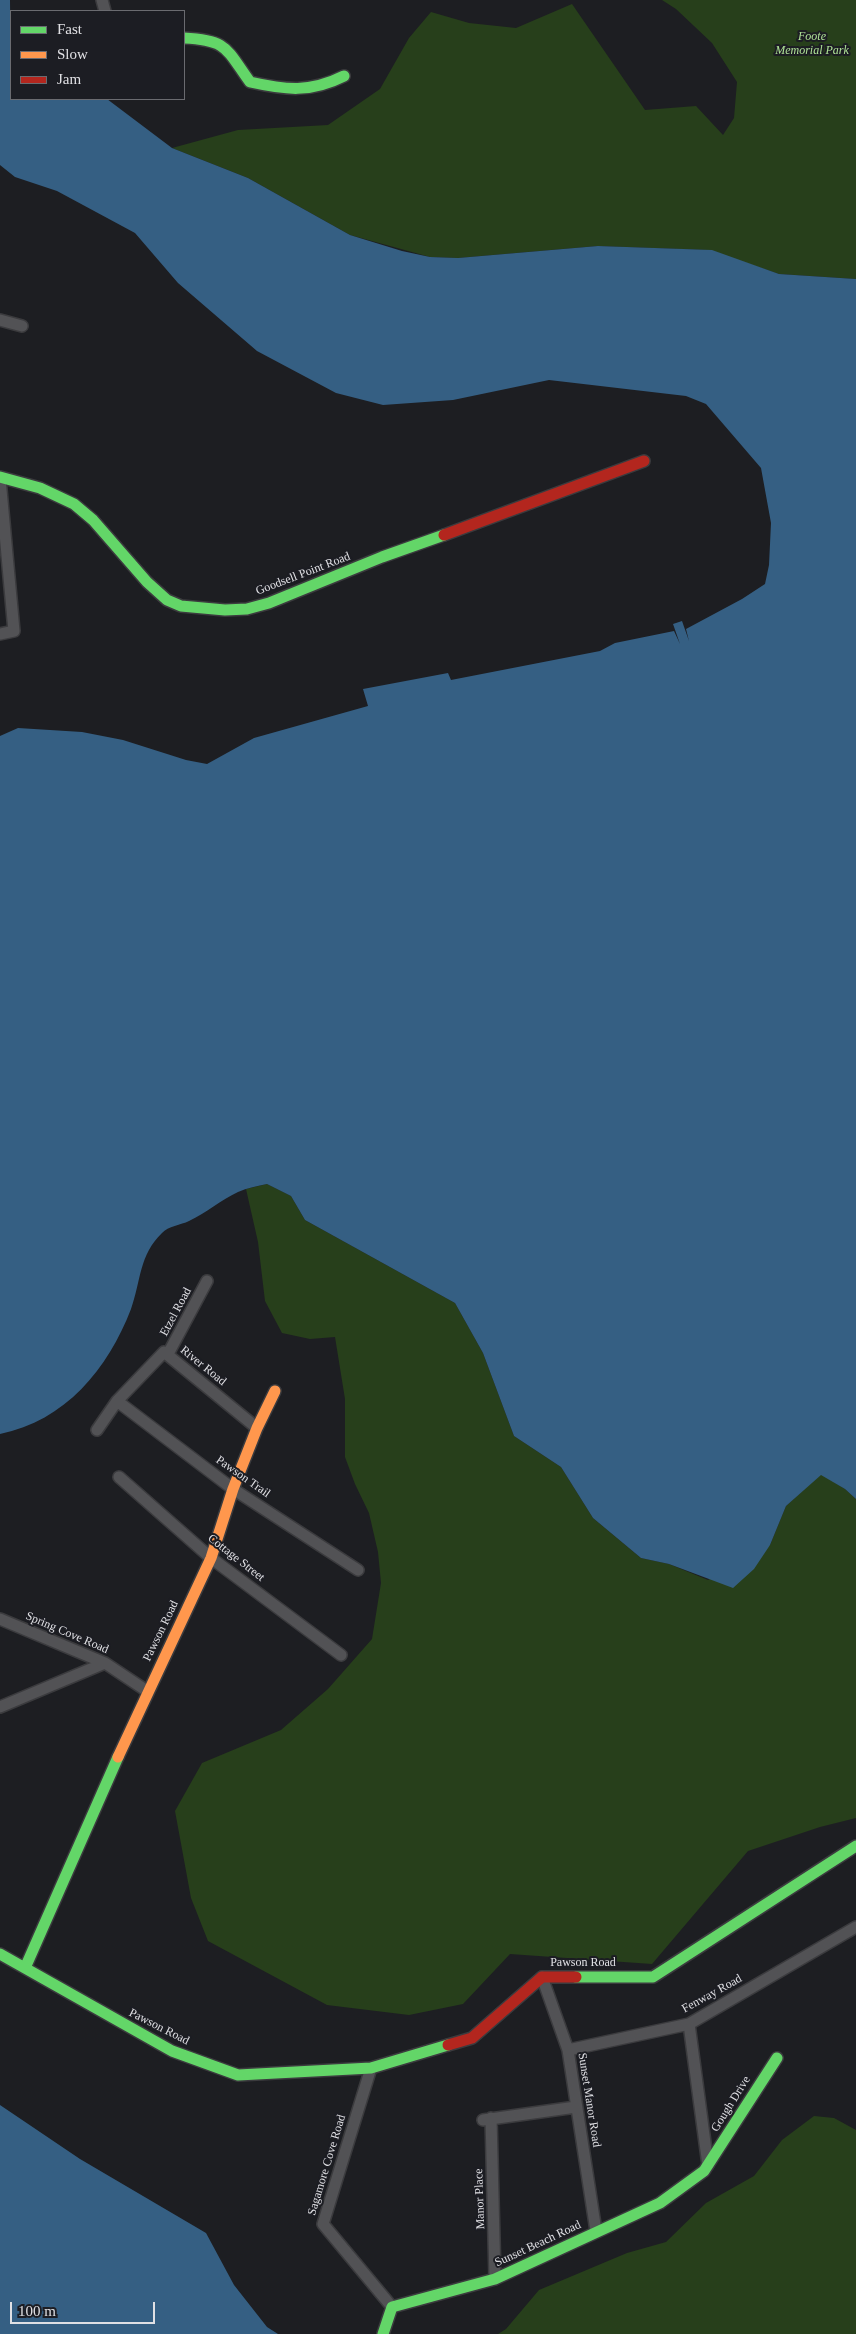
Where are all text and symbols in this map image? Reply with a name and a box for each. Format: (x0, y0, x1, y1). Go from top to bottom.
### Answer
legend (10, 10, 185, 100)
text: Fast (57, 21, 82, 37)
park label: Foote Memorial Park (775, 30, 849, 58)
text: Slow (57, 46, 88, 62)
text: Jam (57, 71, 81, 87)
street label: Goodsell Point Road (254, 549, 352, 599)
street label: Etzel Road (157, 1285, 195, 1339)
street label: River Road (177, 1343, 229, 1389)
street label: Pawson Trail (213, 1453, 273, 1501)
street label: Cottage Street (205, 1531, 267, 1585)
street label: Pawson Road (140, 1598, 182, 1664)
street label: Spring Cove Road (23, 1609, 111, 1657)
street label: Pawson Road (550, 1956, 616, 1970)
street label: Fenway Road (680, 1972, 744, 2016)
street label: Pawson Road (126, 2006, 192, 2048)
street label: Sunset Manor Road (574, 2052, 604, 2148)
street label: Gough Drive (708, 2073, 754, 2135)
street label: Sagamore Cove Road (305, 2113, 349, 2217)
street label: Manor Place (472, 2168, 488, 2230)
street label: Sunset Beach Road (493, 2218, 583, 2270)
scale bar (12, 2292, 158, 2324)
text: 100 m (18, 2303, 56, 2319)

